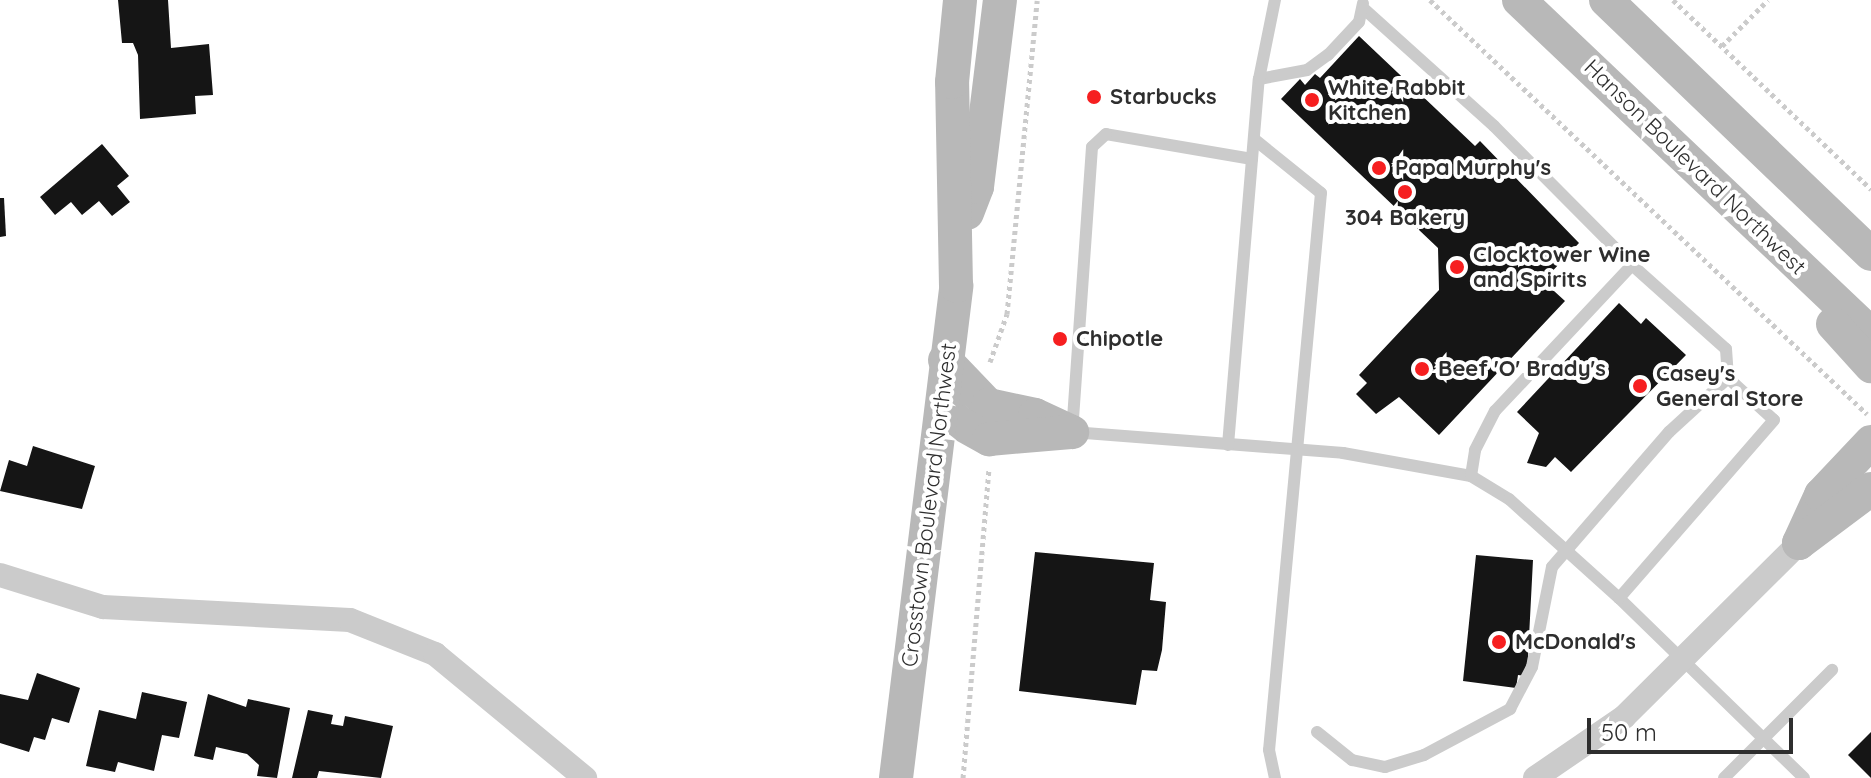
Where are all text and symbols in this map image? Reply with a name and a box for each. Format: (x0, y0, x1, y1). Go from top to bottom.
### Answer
street label: Hanson Boulevard Northwest (1579, 54, 1811, 280)
place label: White Rabbit Kitchen (1328, 74, 1466, 126)
place label: Starbucks (1110, 84, 1217, 110)
marker: Starbucks (1085, 88, 1103, 106)
marker: White Rabbit Kitchen (1303, 91, 1321, 109)
place label: Papa Murphy's (1395, 155, 1551, 181)
marker: Papa Murphy's (1370, 159, 1388, 177)
marker: 304 Bakery (1396, 183, 1414, 201)
place label: 304 Bakery (1345, 205, 1465, 231)
place label: Clocktower Wine and Spirits (1473, 241, 1650, 292)
marker: Clocktower Wine and Spirits (1448, 258, 1466, 276)
place label: Chipotle (1076, 326, 1163, 352)
marker: Chipotle (1051, 330, 1069, 348)
street label: Crosstown Boulevard Northwest (896, 342, 962, 668)
place label: Beef 'O' Brady's (1438, 356, 1606, 382)
marker: Beef 'O' Brady's (1413, 360, 1431, 378)
place label: Casey's General Store (1656, 360, 1803, 412)
marker: Casey's General Store (1631, 377, 1649, 395)
place label: McDonald's (1515, 629, 1636, 655)
marker: McDonald's (1490, 633, 1508, 651)
scale bar (1591, 702, 1797, 752)
text: 50 m (1601, 717, 1657, 747)

